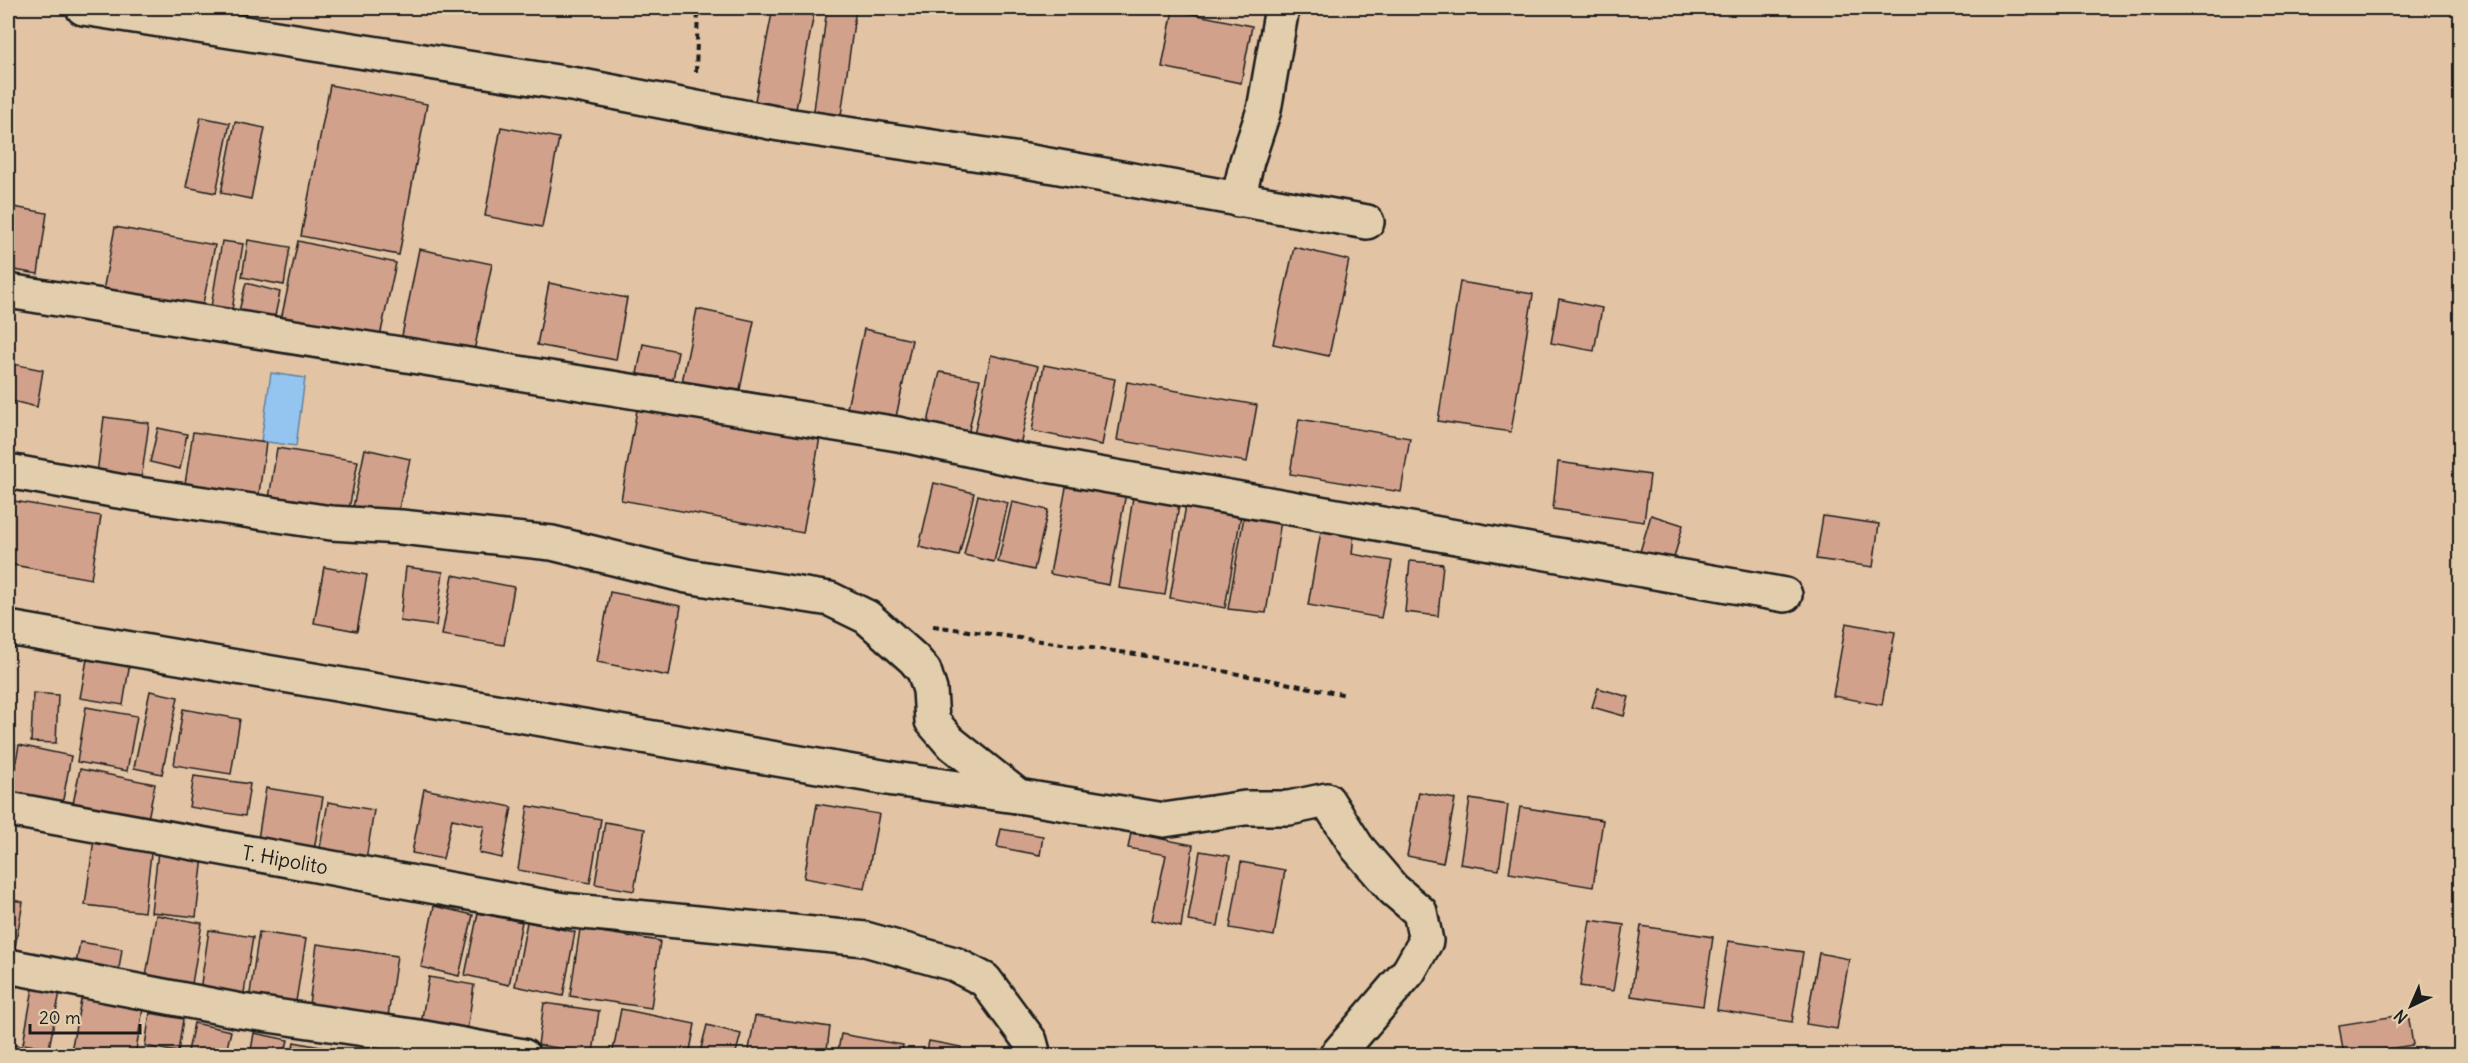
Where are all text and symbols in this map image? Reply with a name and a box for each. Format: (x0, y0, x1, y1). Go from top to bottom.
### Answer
street label: T. Hipolito (240, 840, 330, 879)
north arrow (2381, 976, 2441, 1036)
scale bar (30, 997, 140, 1035)
text: 20 m (39, 1006, 81, 1029)
text: N (2390, 1006, 2412, 1028)

